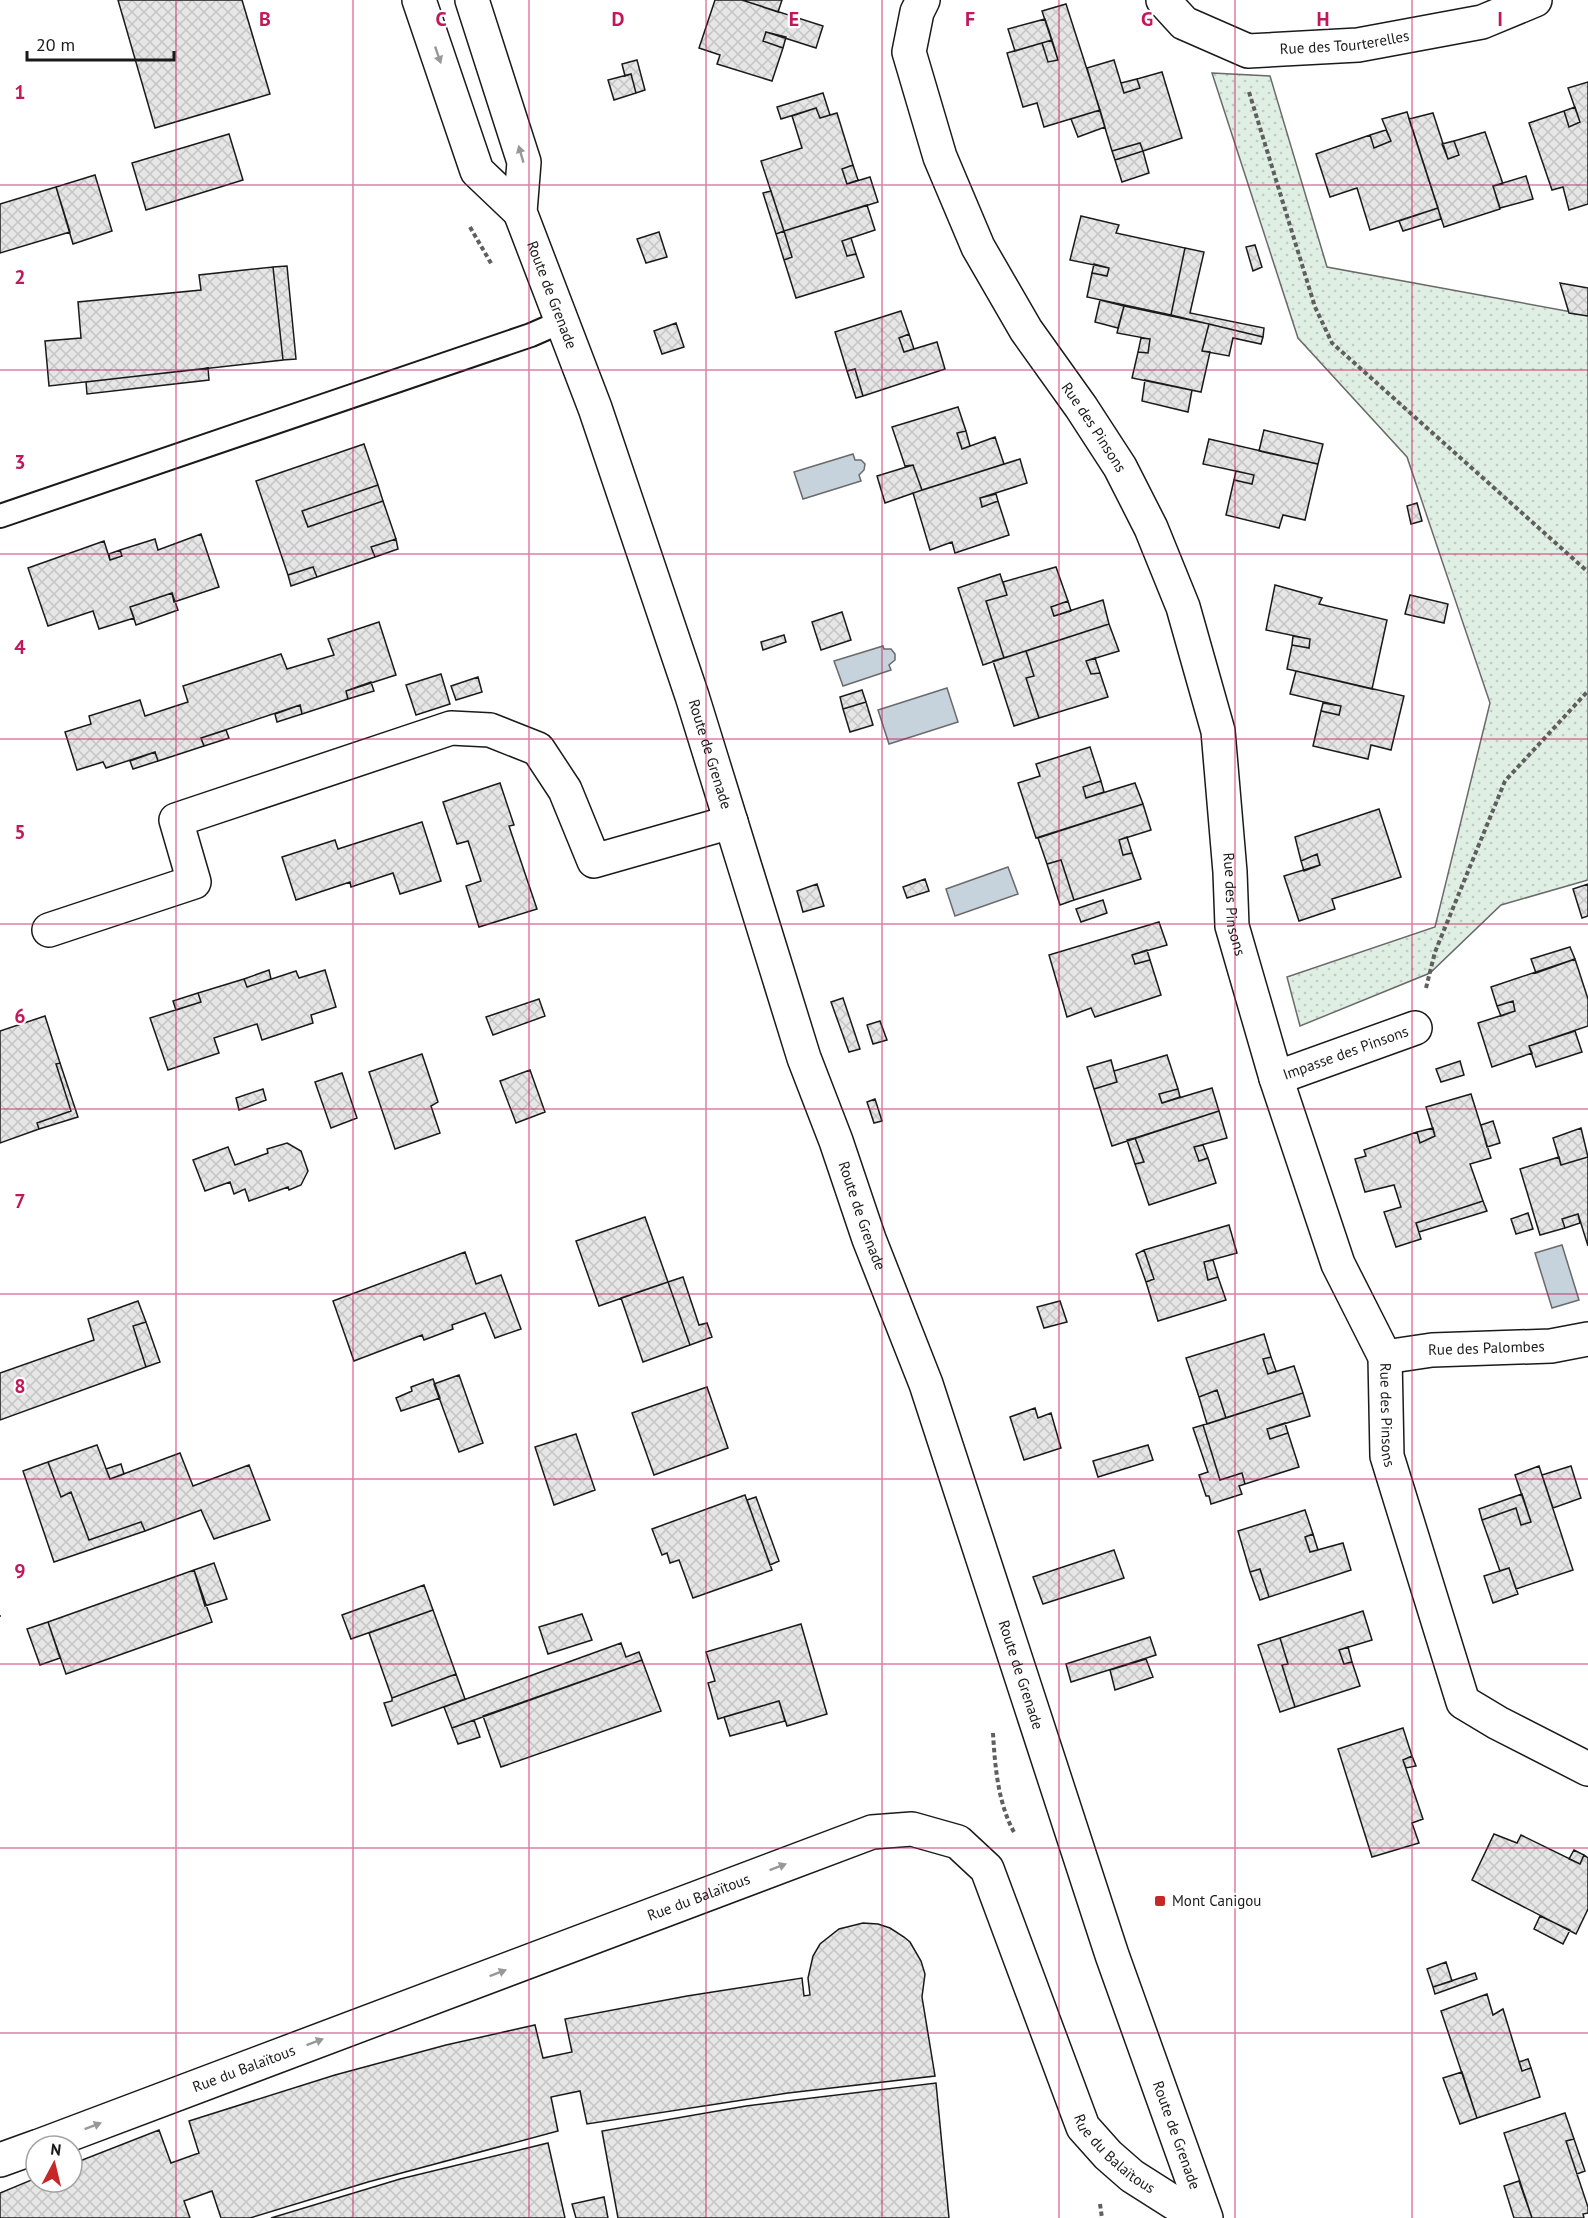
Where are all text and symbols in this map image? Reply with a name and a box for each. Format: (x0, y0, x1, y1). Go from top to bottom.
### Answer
text: B (259, 6, 271, 32)
text: C (435, 6, 447, 32)
text: D (612, 6, 625, 32)
text: E (789, 6, 799, 32)
text: F (965, 6, 975, 32)
text: G (1141, 6, 1153, 32)
text: H (1316, 6, 1330, 32)
text: I (1497, 6, 1503, 32)
scale bar (27, 24, 174, 62)
street label: Rue des Tourterelles (1279, 26, 1411, 58)
text: 20 m (36, 33, 75, 56)
one-way arrow (433, 46, 443, 64)
text: 1 (14, 79, 26, 105)
one-way arrow (515, 145, 525, 163)
street label: Route de Grenade (523, 238, 581, 351)
text: 2 (14, 264, 26, 290)
street label: Rue des Pinsons (1057, 378, 1131, 475)
text: 3 (14, 449, 26, 475)
text: 4 (14, 634, 26, 660)
street label: Route de Grenade (685, 697, 736, 811)
text: 5 (14, 819, 26, 845)
street label: Rue des Pinsons (1219, 852, 1250, 958)
text: 6 (14, 1003, 26, 1029)
street label: Impasse des Pinsons (1280, 1021, 1411, 1084)
street label: Route de Grenade (835, 1159, 890, 1273)
text: 7 (14, 1188, 26, 1214)
street label: Rue des Palombes (1428, 1336, 1545, 1359)
street label: Rue des Pinsons (1376, 1363, 1400, 1469)
text: 8 (14, 1373, 26, 1399)
text: 9 (14, 1558, 26, 1584)
street label: Route de Grenade (995, 1618, 1048, 1732)
one-way arrow (769, 1862, 787, 1872)
street label: Rue du Balaïtous (645, 1869, 752, 1925)
place label: Mont Canigou (1172, 1891, 1261, 1910)
marker: Mont Canigou (1153, 1894, 1167, 1908)
one-way arrow (489, 1968, 507, 1978)
one-way arrow (306, 2037, 324, 2046)
street label: Rue du Balaïtous (190, 2040, 298, 2096)
street label: Route de Grenade (1149, 2078, 1205, 2192)
street label: Rue du Balaïtous (1070, 2111, 1159, 2197)
one-way arrow (85, 2120, 103, 2130)
north arrow (24, 2134, 84, 2194)
text: N (49, 2139, 62, 2160)

